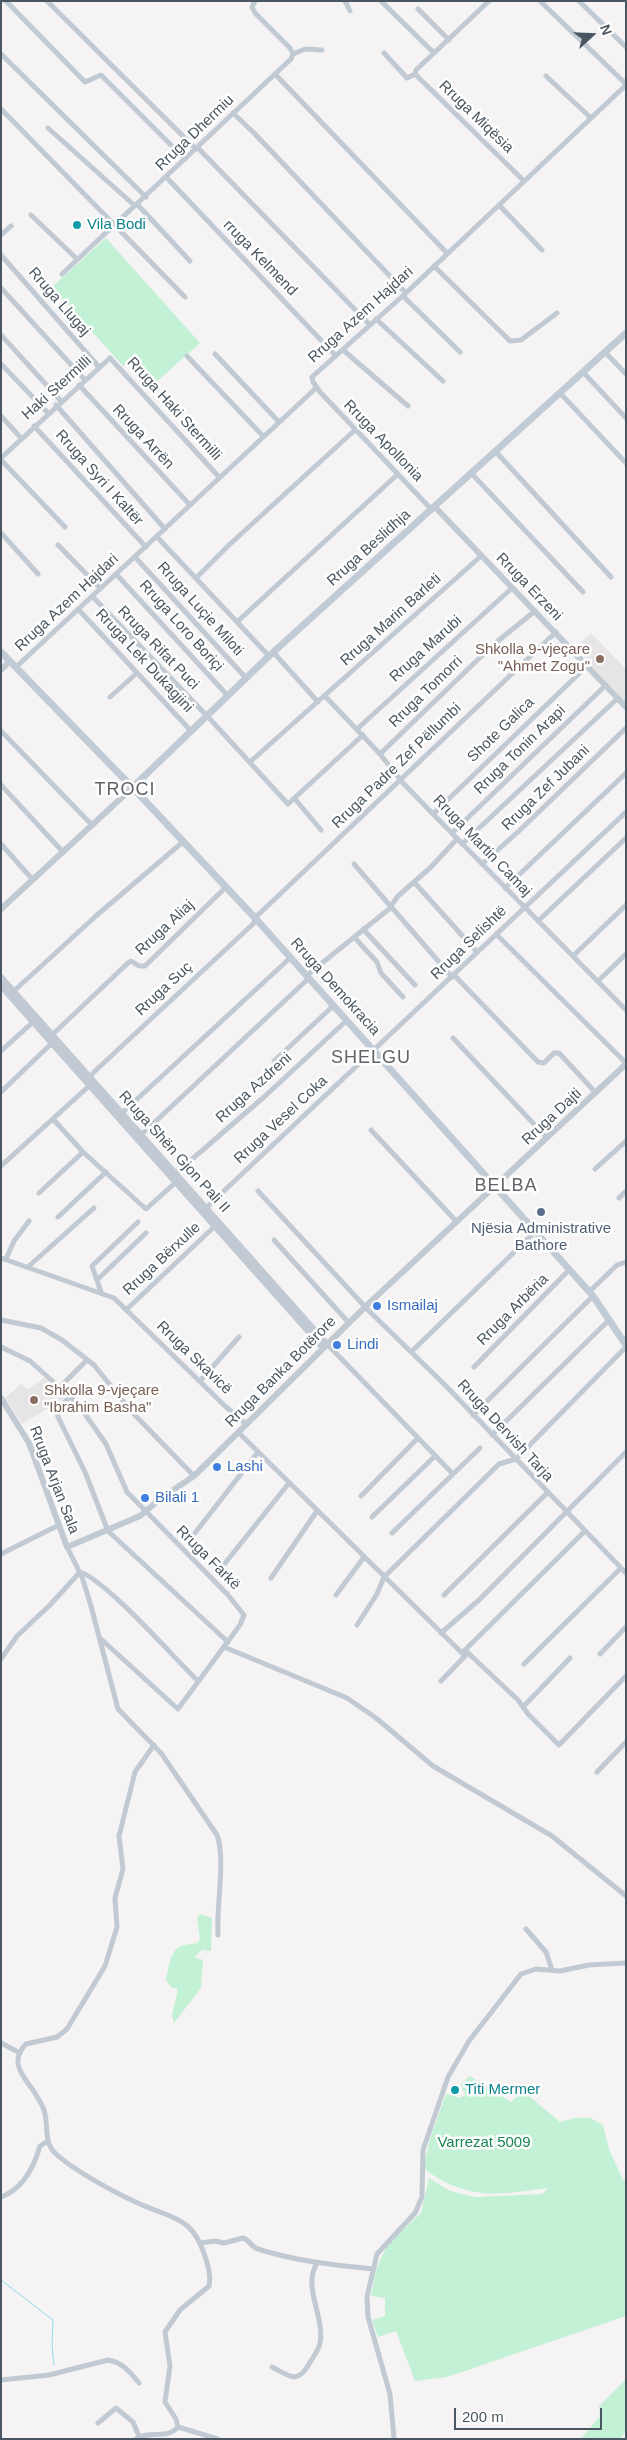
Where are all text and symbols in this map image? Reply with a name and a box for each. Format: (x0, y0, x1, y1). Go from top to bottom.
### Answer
north arrow (567, 10, 617, 60)
text: N (597, 22, 615, 37)
street label: Rruga Miqësia (435, 77, 517, 157)
street label: Rruga Dhermiu (152, 91, 238, 175)
place label: Vila Bodi (87, 216, 146, 234)
street label: rruga Kelmend (219, 216, 301, 300)
marker: Vila Bodi (71, 219, 83, 231)
street label: Rruga Azem Hajdari (305, 263, 417, 367)
street label: Rruga Llugaj (24, 264, 94, 340)
street label: Haki Stermilli (18, 352, 96, 424)
street label: Rruga Haki Stermilli (123, 354, 225, 464)
street label: Rruga Apollonia (339, 396, 427, 486)
street label: Rruga Arrën (109, 401, 177, 473)
street label: Rruga Syri I Kaltër (51, 426, 147, 530)
street label: Rruga Beslidhja (324, 506, 414, 590)
street label: Rruga Erzeni (492, 549, 566, 625)
street label: Rruga Azem Hajdari (11, 550, 123, 656)
street label: Rruga Luçie Miloti (153, 558, 247, 660)
street label: Rruga Marin Barleti (337, 570, 445, 670)
street label: Rruga Loro Boriçi (135, 577, 227, 675)
street label: Rruga Rifat Puci (114, 602, 202, 694)
street label: Rruga Lek Dukagjini (91, 605, 197, 717)
street label: Rruga Marubi (386, 612, 466, 686)
place label: Shkolla 9-vjeçare "Ahmet Zogu" (475, 641, 590, 676)
street label: Rruga Tomorri (386, 653, 466, 731)
marker: Shkolla 9-vjeçare "Ahmet Zogu" (594, 653, 606, 665)
street label: Shote Galica (464, 694, 538, 766)
street label: Rruga Padre Zef Pëllumbi (329, 700, 465, 832)
street label: Rruga Tonin Arapi (471, 702, 569, 798)
street label: Rruga Zef Jubani (498, 742, 594, 834)
district label: TROCI (94, 779, 156, 801)
street label: Rruga Martin Camaj (429, 791, 535, 901)
street label: Rruga Aliaj (132, 896, 198, 960)
street label: Rruga Selishtë (427, 902, 511, 984)
street label: Rruga Demokracia (286, 935, 384, 1039)
street label: Rruga Suç (132, 958, 196, 1020)
district label: SHELGU (330, 1047, 412, 1069)
street label: Rruga Azdreni (212, 1049, 296, 1127)
street label: Rruga Vesel Coka (231, 1072, 331, 1168)
street label: Rruga Dajti (518, 1085, 586, 1149)
street label: Rruga Shën Gjon Pali II (115, 1087, 233, 1217)
district label: BELBA (474, 1175, 538, 1197)
marker: Njësia Administrative Bathore (535, 1206, 547, 1218)
street label: Rruga Bërxulle (120, 1219, 204, 1299)
place label: Njësia Administrative Bathore (471, 1220, 611, 1255)
street label: Rruga Arbëria (474, 1271, 552, 1349)
place label: Ismailaj (387, 1297, 438, 1315)
marker: Ismailaj (371, 1300, 383, 1312)
street label: Rruga Banka Botërore (222, 1313, 340, 1431)
street label: Rruga Skavicë (153, 1318, 235, 1398)
place label: Lindi (347, 1336, 379, 1354)
marker: Lindi (331, 1339, 343, 1351)
street label: Rruga Dervish Tarja (453, 1376, 557, 1486)
place label: Shkolla 9-vjeçare "Ibrahim Basha" (44, 1382, 159, 1417)
marker: Shkolla 9-vjeçare "Ibrahim Basha" (28, 1394, 40, 1406)
street label: Rruga Arjan Sala (25, 1423, 83, 1537)
place label: Lashi (227, 1458, 263, 1476)
marker: Lashi (211, 1461, 223, 1473)
place label: Bilali 1 (155, 1489, 199, 1507)
marker: Bilali 1 (139, 1492, 151, 1504)
street label: Rruga Farkë (172, 1522, 244, 1594)
place label: Titi Mermer (465, 2081, 540, 2099)
marker: Titi Mermer (449, 2084, 461, 2096)
park label: Varrezat 5009 (437, 2134, 531, 2152)
scale bar (457, 2398, 604, 2430)
text: 200 m (462, 2408, 504, 2425)

